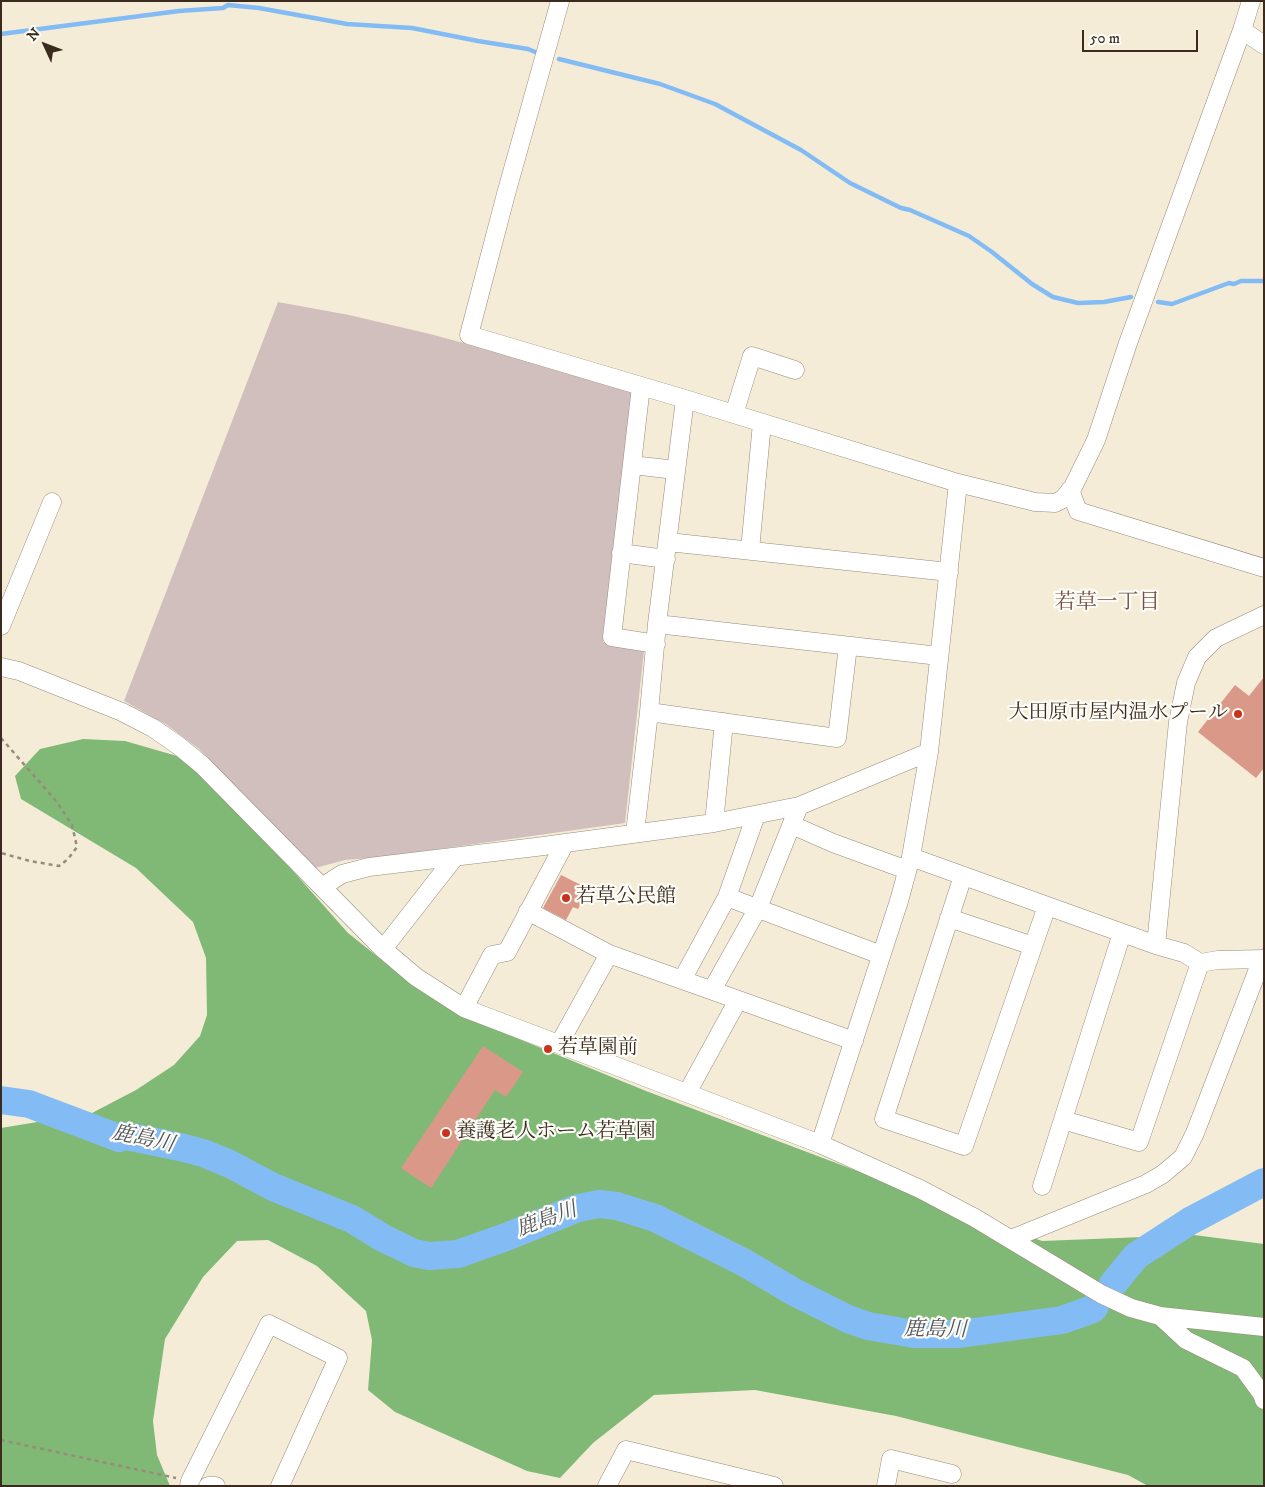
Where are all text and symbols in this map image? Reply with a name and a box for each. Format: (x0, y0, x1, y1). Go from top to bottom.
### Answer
north arrow (20, 20, 70, 70)
scale bar (1085, 20, 1201, 52)
text: N (24, 24, 45, 45)
text: 50 m (1090, 29, 1120, 48)
district label: 若草一丁目 (1055, 591, 1159, 617)
place label: 大田原市屋内温水プール (1009, 702, 1228, 726)
marker: 大田原市屋内温水プール (1232, 708, 1244, 720)
place label: 若草公民館 (576, 886, 676, 910)
marker: 若草公民館 (560, 892, 572, 904)
place label: 若草園前 (558, 1037, 638, 1061)
marker: 若草園前 (542, 1043, 554, 1055)
water label: 鹿島川 (110, 1121, 176, 1159)
place label: 養護老人ホーム若草園 (456, 1121, 656, 1145)
marker: 養護老人ホーム若草園 (440, 1127, 452, 1139)
water label: 鹿島川 (513, 1198, 581, 1244)
water label: 鹿島川 (903, 1318, 967, 1344)

